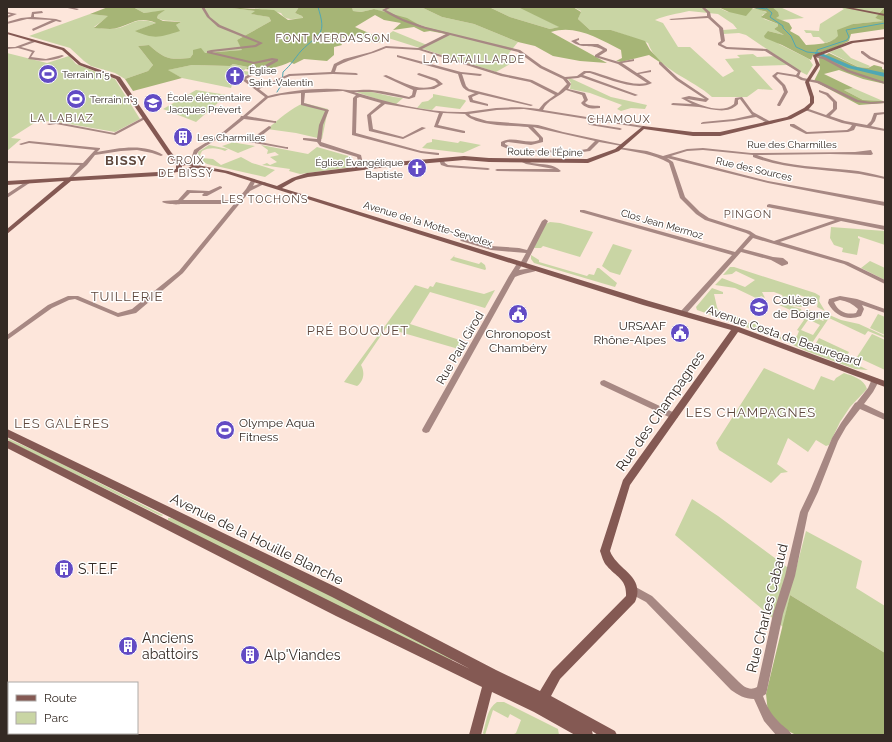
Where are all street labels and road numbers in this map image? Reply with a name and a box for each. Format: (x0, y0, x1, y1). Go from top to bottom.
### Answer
street label: Rue des Charmilles (747, 139, 837, 150)
street label: Route de l'Épine (507, 146, 583, 158)
street label: Rue des Sources (715, 155, 793, 183)
street label: Avenue de la Motte-Servolex (362, 199, 494, 249)
street label: Clos Jean Mermoz (620, 207, 704, 241)
street label: Avenue Costa de Beauregard (705, 303, 863, 369)
street label: Rue Paul Girod (433, 309, 487, 387)
street label: Rue des Champagnes (613, 348, 708, 474)
street label: Avenue de la Houille Blanche (168, 490, 346, 588)
street label: Rue Charles Cabaud (743, 542, 791, 674)

